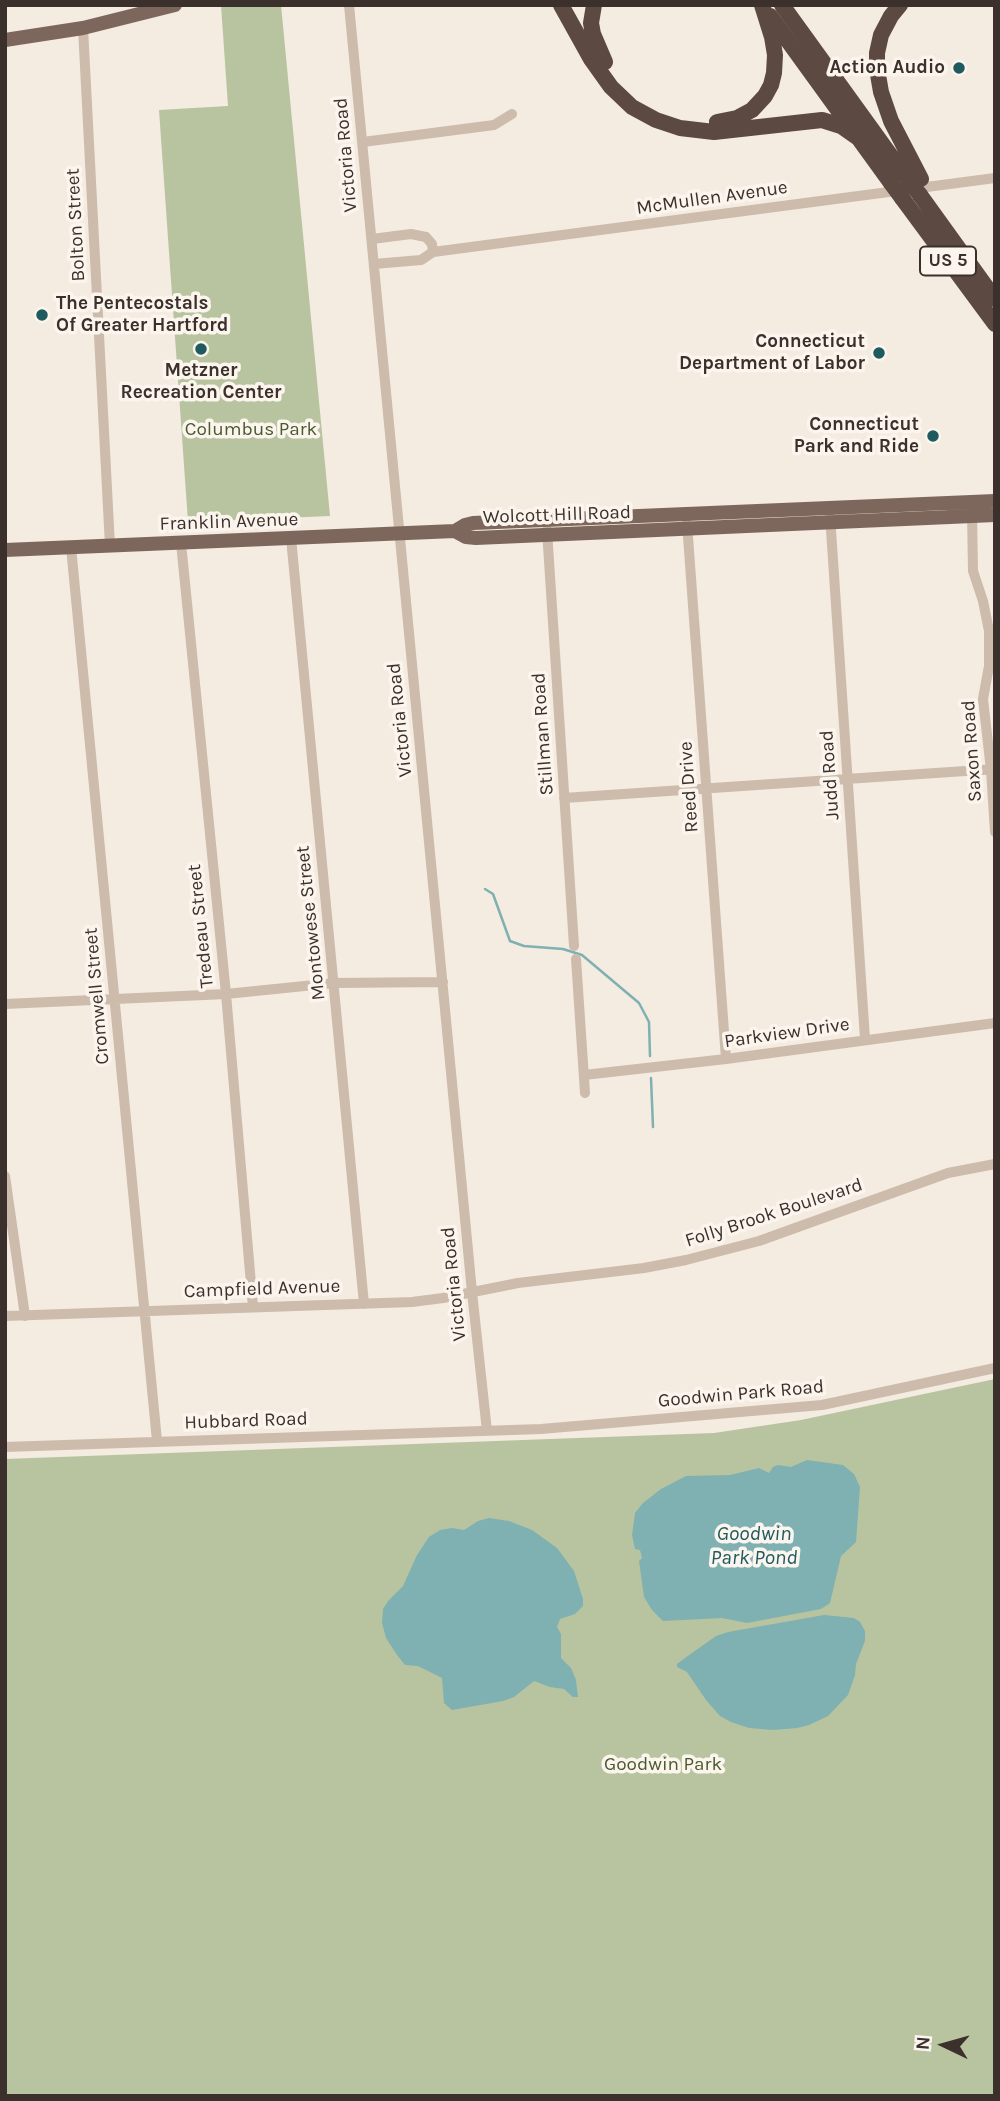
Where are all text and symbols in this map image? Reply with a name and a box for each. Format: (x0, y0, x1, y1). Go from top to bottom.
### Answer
place label: Action Audio (829, 57, 945, 79)
marker: Action Audio (951, 60, 967, 76)
street label: Victoria Road (330, 97, 362, 213)
street label: Bolton Street (62, 168, 90, 282)
street label: McMullen Avenue (635, 176, 789, 220)
road number: US 5 (920, 246, 976, 276)
place label: The Pentecostals Of Greater Hartford (56, 293, 228, 337)
marker: The Pentecostals Of Greater Hartford (34, 307, 50, 323)
place label: Connecticut Department of Labor (679, 331, 865, 375)
marker: Metzner Recreation Center (193, 341, 209, 357)
marker: Connecticut Department of Labor (871, 345, 887, 361)
place label: Metzner Recreation Center (120, 360, 282, 404)
place label: Connecticut Park and Ride (794, 414, 919, 458)
park label: Columbus Park (185, 419, 317, 441)
marker: Connecticut Park and Ride (925, 428, 941, 444)
street label: Wolcott Hill Road (482, 501, 632, 529)
street label: Franklin Avenue (159, 508, 299, 536)
street label: Victoria Road (383, 662, 417, 778)
street label: Stillman Road (527, 672, 559, 796)
street label: Saxon Road (957, 699, 987, 803)
street label: Judd Road (815, 729, 845, 821)
street label: Reed Drive (674, 741, 704, 833)
street label: Montowese Street (292, 845, 330, 1001)
street label: Tredeau Street (183, 863, 219, 989)
street label: Cromwell Street (80, 927, 114, 1065)
street label: Parkview Drive (723, 1013, 851, 1053)
street label: Folly Brook Boulevard (682, 1174, 866, 1252)
street label: Victoria Road (437, 1226, 471, 1342)
street label: Campfield Avenue (183, 1275, 341, 1303)
street label: Goodwin Park Road (657, 1375, 825, 1413)
street label: Hubbard Road (184, 1407, 308, 1435)
water label: Goodwin Park Pond (711, 1521, 797, 1571)
park label: Goodwin Park (604, 1754, 722, 1776)
north arrow (909, 2010, 979, 2080)
text: N (912, 2035, 935, 2051)

